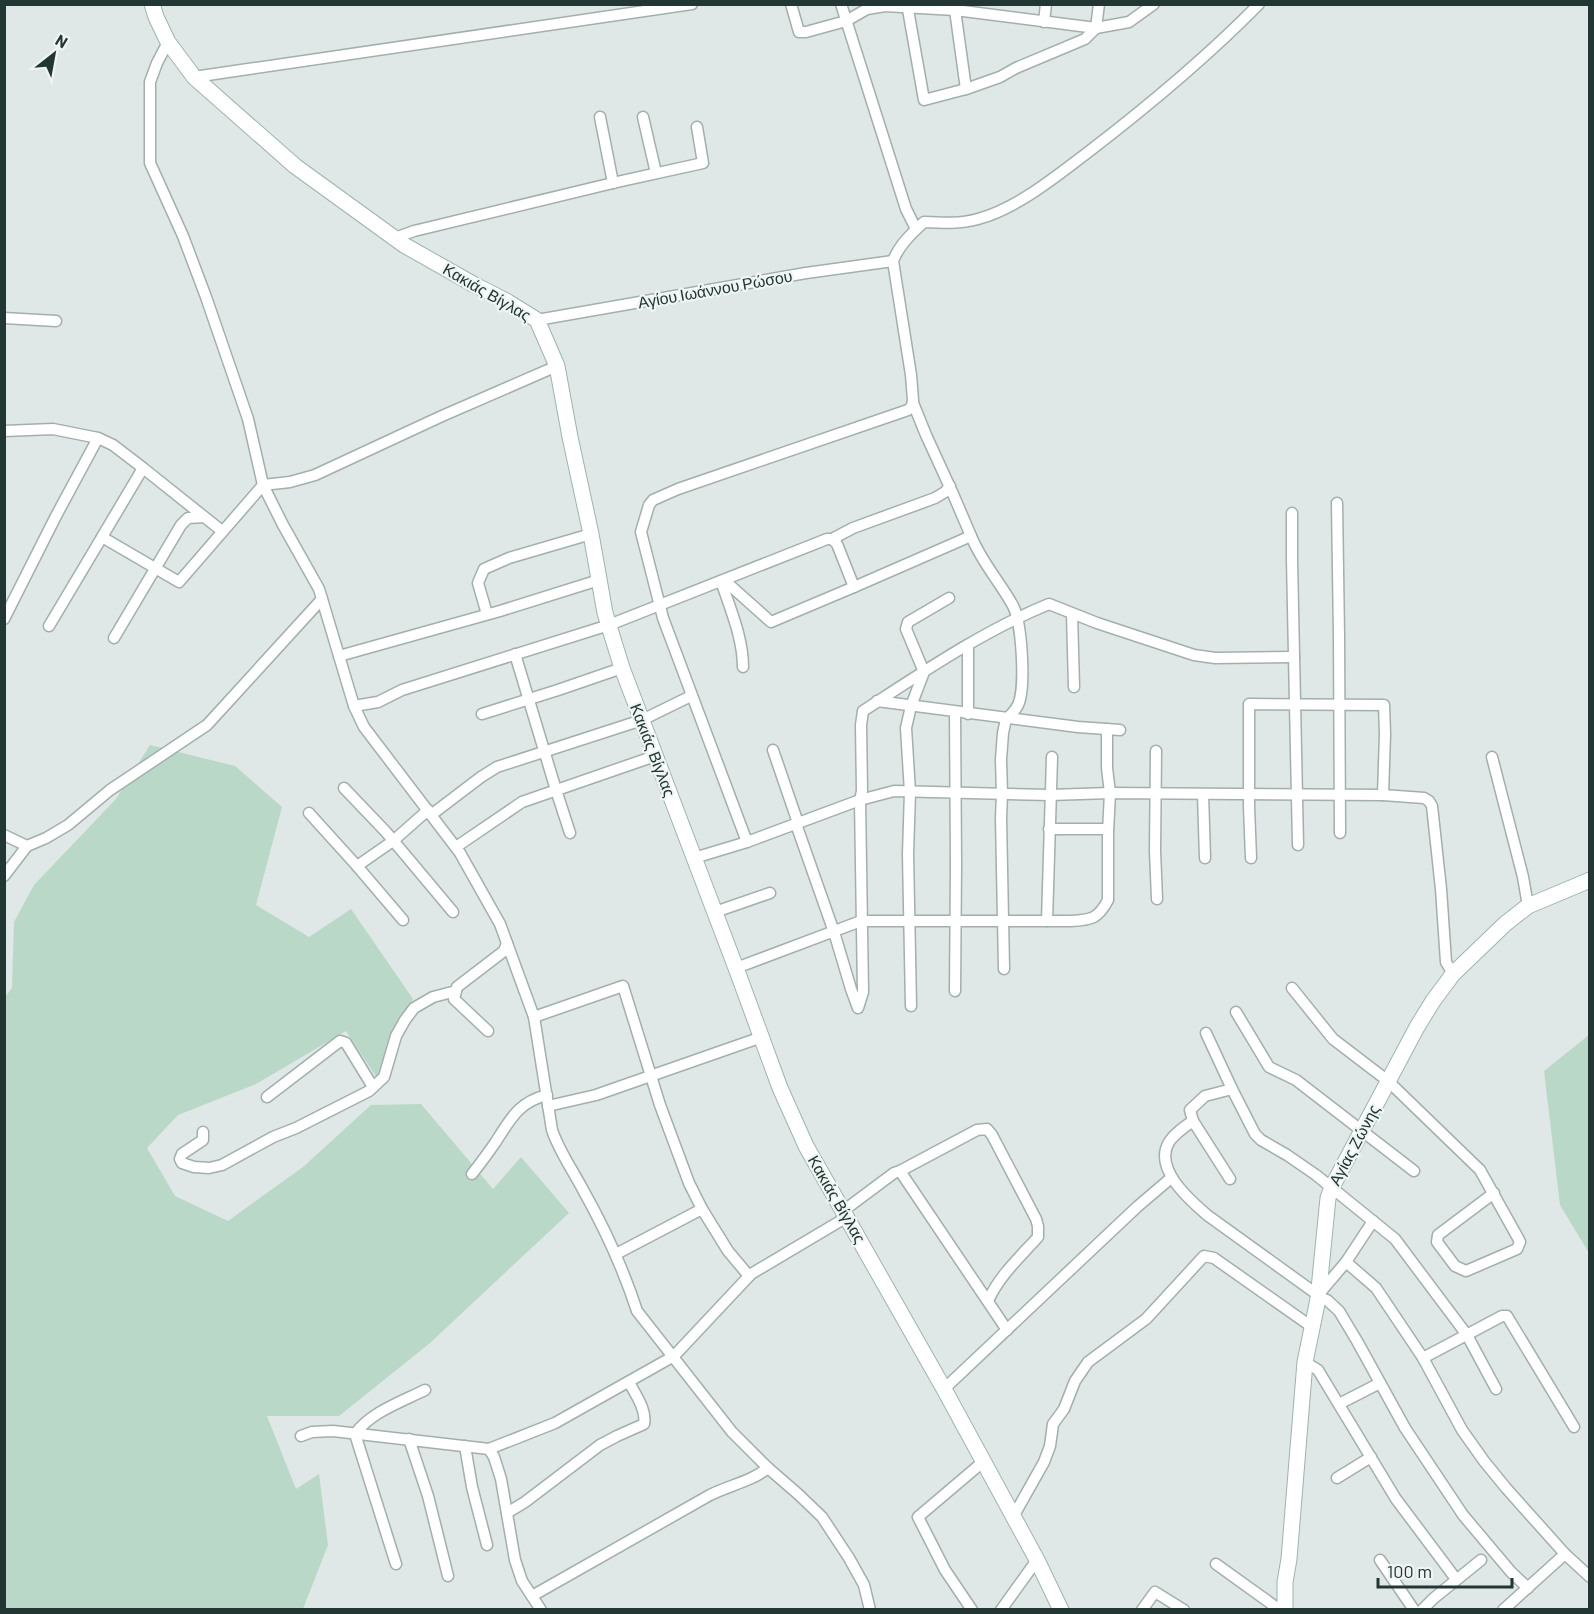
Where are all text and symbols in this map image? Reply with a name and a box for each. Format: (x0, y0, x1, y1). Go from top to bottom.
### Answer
north arrow (24, 24, 84, 84)
text: N (53, 30, 71, 52)
street label: Κακιάς Βίγλας (440, 259, 535, 325)
street label: Αγίου Ιωάννου Ρώσου (636, 266, 794, 311)
street label: Κακιάς Βίγλας (627, 700, 680, 799)
street label: Αγίας Ζώνης (1324, 1101, 1383, 1189)
street label: Κακιάς Βίγλας (805, 1151, 870, 1246)
scale bar (1378, 1551, 1512, 1589)
text: 100 m (1387, 1560, 1432, 1582)

